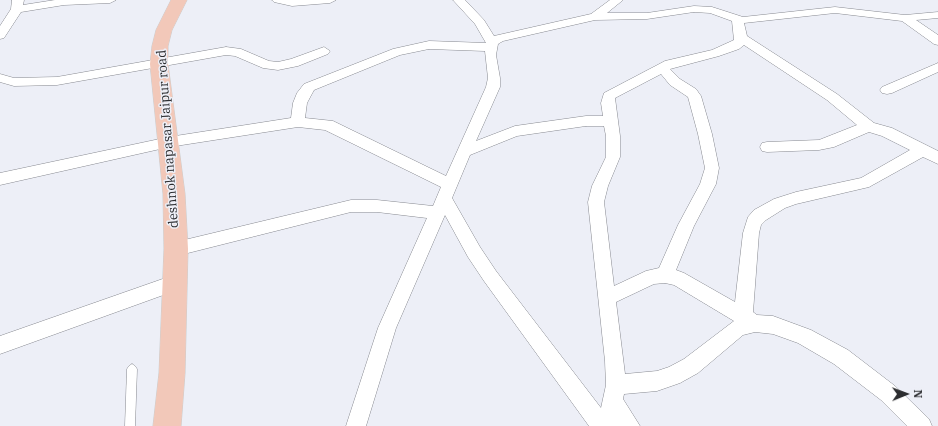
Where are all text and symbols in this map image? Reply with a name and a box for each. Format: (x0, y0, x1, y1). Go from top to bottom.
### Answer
street label: deshnok napasar Jaipur road (154, 49, 182, 229)
north arrow (886, 374, 926, 414)
text: N (911, 389, 925, 398)

